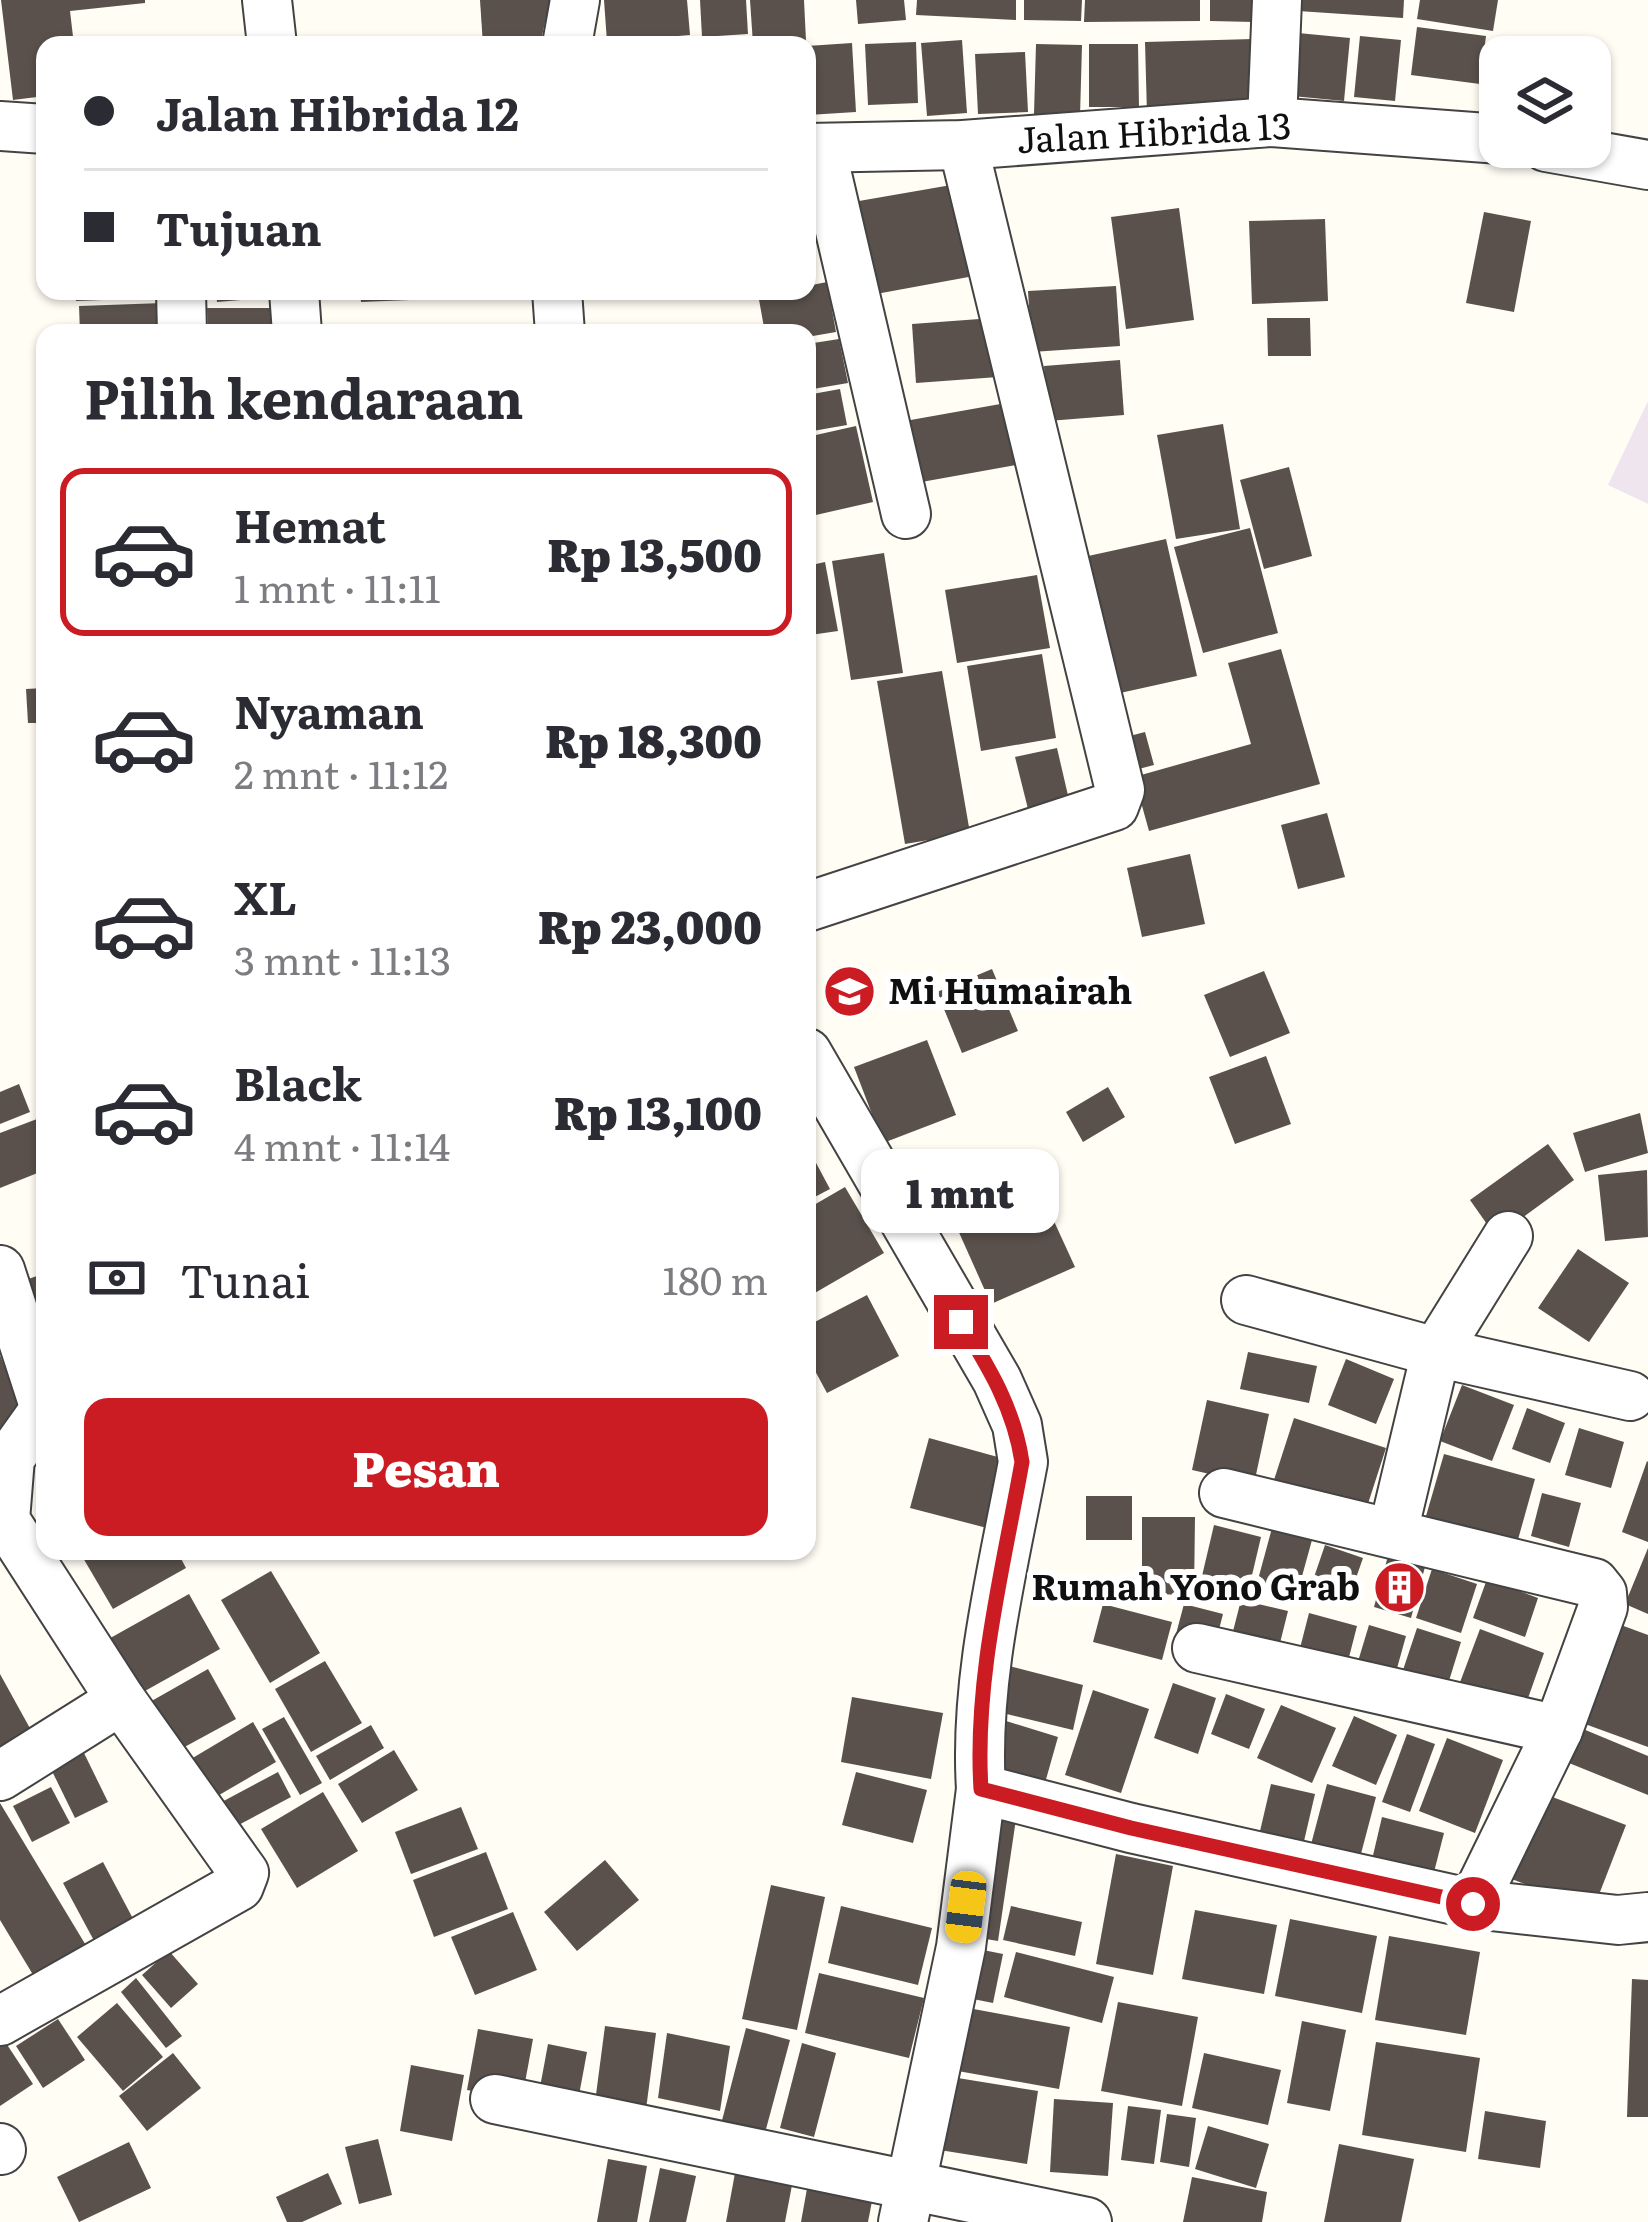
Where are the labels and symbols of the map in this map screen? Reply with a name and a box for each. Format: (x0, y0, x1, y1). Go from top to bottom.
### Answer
street label: Jalan Hibrida 13 (1015, 97, 1293, 164)
place label: Mi Humairah (888, 962, 1132, 1015)
school or university icon: Mi Humairah (821, 963, 877, 1019)
callout: 1 mnt (862, 1148, 1060, 1232)
route end (934, 1295, 988, 1349)
place label: Rumah Yono Grab (1031, 1558, 1360, 1611)
building icon: Rumah Yono Grab (1371, 1559, 1427, 1615)
car (944, 1869, 988, 1945)
route start (1446, 1877, 1500, 1931)

